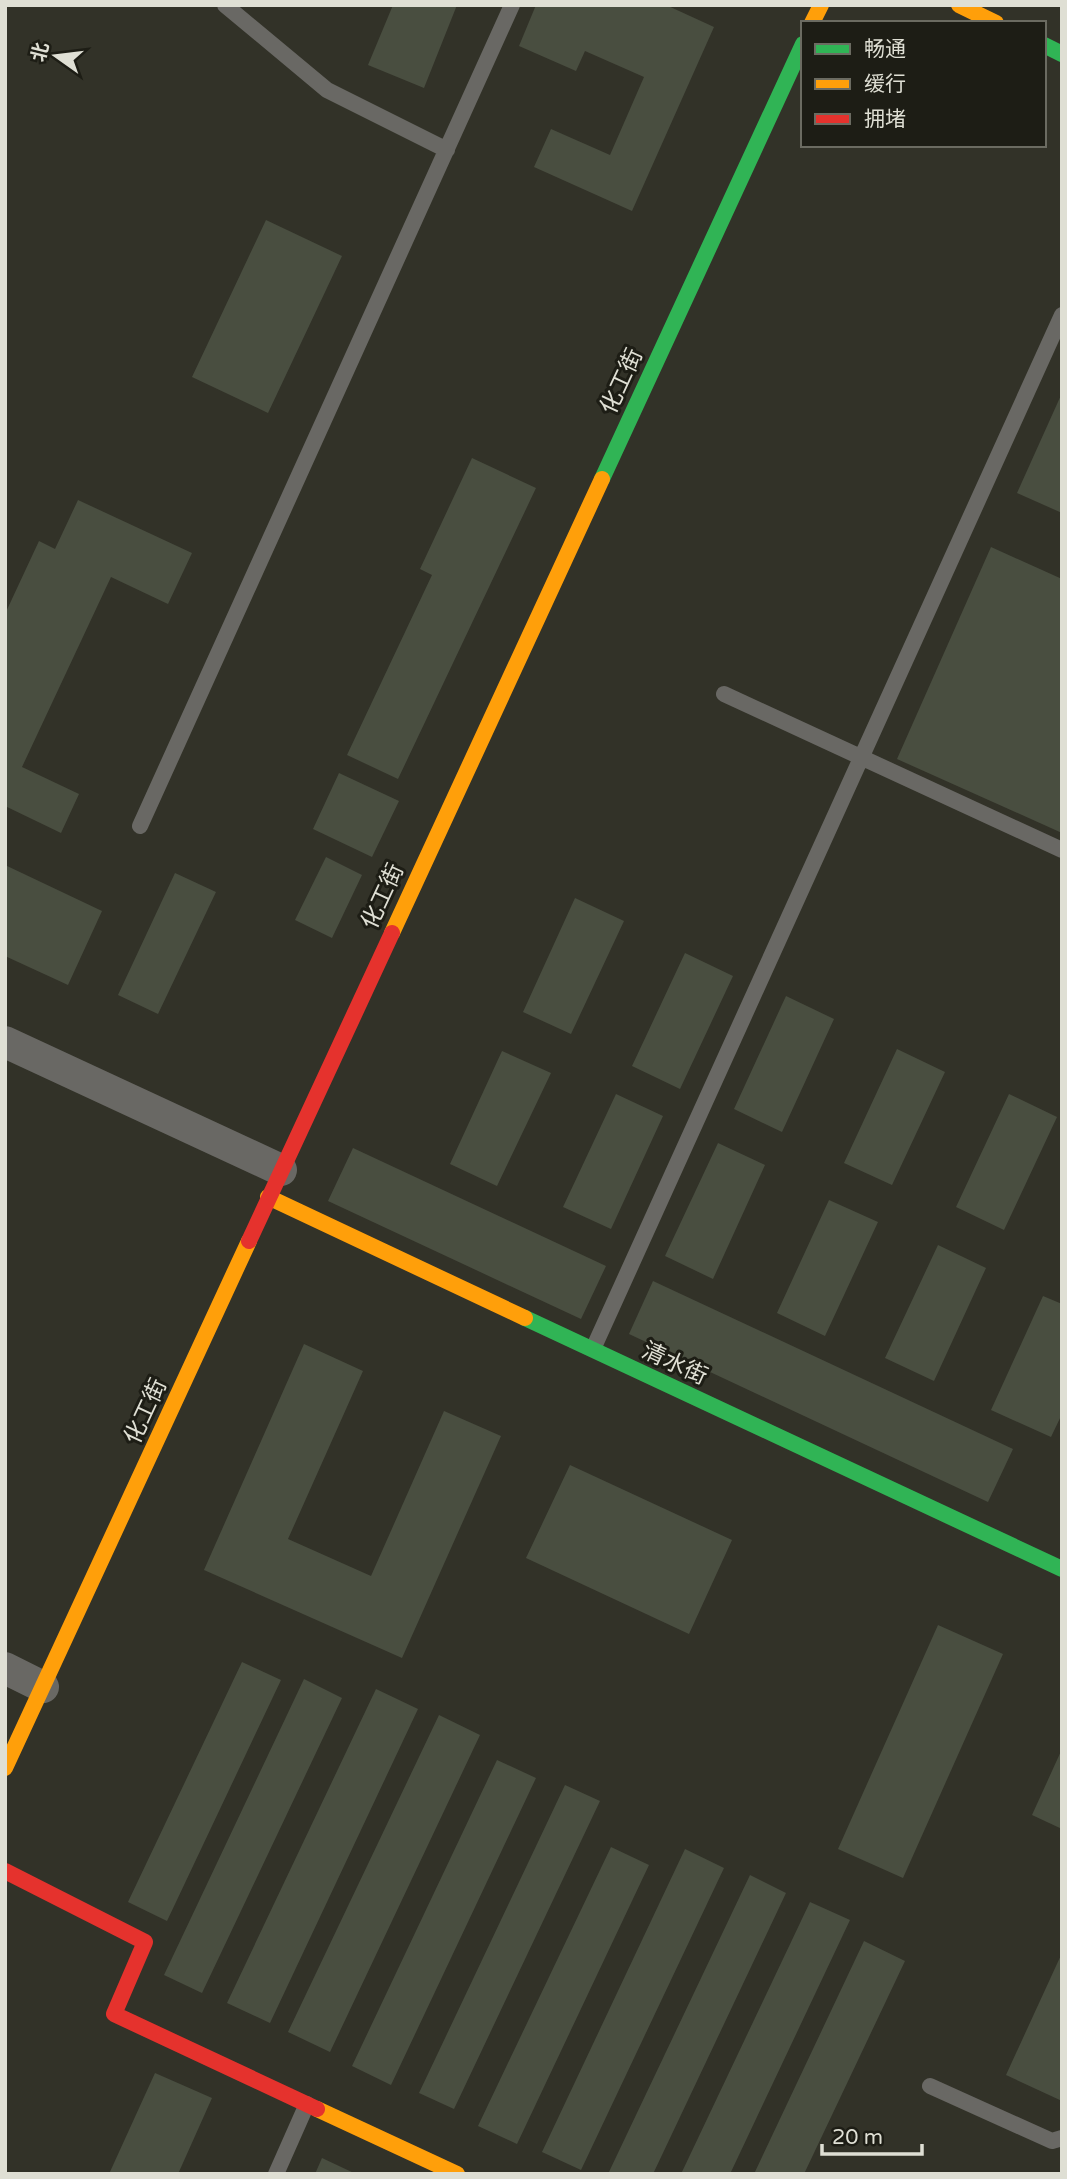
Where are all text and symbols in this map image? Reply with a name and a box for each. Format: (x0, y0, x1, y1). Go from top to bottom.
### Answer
north arrow (21, 21, 91, 91)
legend (801, 21, 1046, 147)
text: 畅通 (864, 37, 906, 62)
text: 北 (28, 40, 53, 64)
text: 缓行 (864, 72, 906, 97)
text: 拥堵 (864, 107, 906, 132)
street label: 化工街 (595, 344, 649, 419)
street label: 化工街 (356, 859, 410, 934)
street label: 清水街 (637, 1337, 712, 1391)
street label: 化工街 (119, 1374, 173, 1449)
scale bar (822, 2112, 922, 2156)
text: 20 m (832, 2125, 883, 2150)

